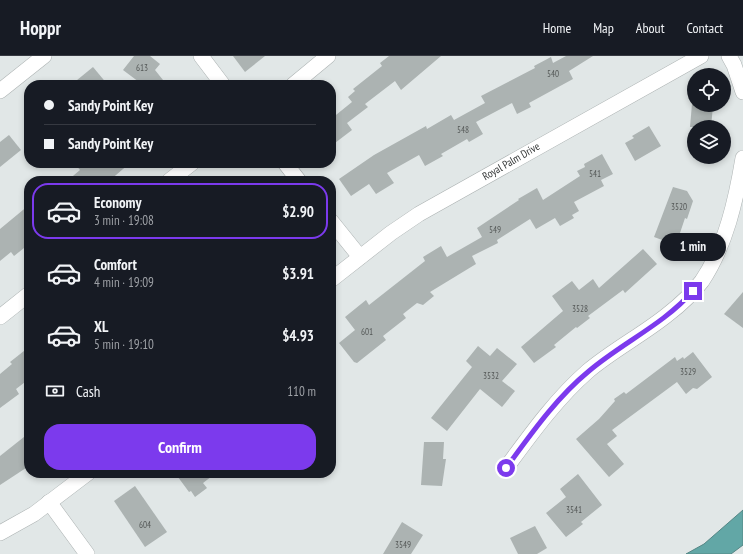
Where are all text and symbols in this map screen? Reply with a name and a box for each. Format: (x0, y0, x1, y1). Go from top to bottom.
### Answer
text: Hoppr (20, 16, 61, 40)
text: Home (543, 19, 571, 37)
text: Map (593, 19, 614, 37)
text: About (636, 19, 665, 37)
text: Contact (687, 19, 723, 37)
house number: 613 (136, 62, 148, 73)
house number: 540 (547, 68, 559, 79)
map controls (687, 68, 731, 164)
button: locate (687, 68, 731, 112)
text: Sandy Point Key (68, 96, 153, 115)
button: layers (687, 120, 731, 164)
house number: 548 (457, 124, 469, 135)
text: Sandy Point Key (68, 134, 153, 153)
street label: Royal Palm Drive (480, 139, 543, 183)
house number: 541 (589, 168, 601, 179)
icon: car (46, 193, 82, 229)
text: Economy (94, 193, 142, 212)
house number: 3520 (671, 201, 687, 212)
text: $2.90 (282, 202, 314, 221)
text: 3 min · 19:08 (94, 212, 154, 229)
house number: 549 (489, 224, 501, 235)
callout: 1 min (660, 233, 726, 261)
text: 1 min (680, 238, 706, 255)
icon: car (46, 255, 82, 291)
text: Comfort (94, 255, 137, 274)
text: $3.91 (282, 264, 314, 283)
text: 4 min · 19:09 (94, 274, 154, 291)
route end (684, 282, 702, 300)
house number: 3528 (572, 303, 588, 314)
icon: car (46, 317, 82, 353)
text: XL (94, 317, 108, 336)
text: $4.93 (282, 326, 314, 345)
house number: 601 (361, 326, 373, 337)
text: 5 min · 19:10 (94, 336, 154, 353)
house number: 3529 (680, 366, 696, 377)
house number: 3532 (483, 370, 499, 381)
icon: cash (44, 380, 66, 402)
text: Cash (76, 382, 100, 401)
text: 110 m (287, 383, 316, 400)
button: Confirm (44, 424, 316, 470)
route start (497, 459, 515, 477)
house number: 3541 (566, 504, 582, 515)
house number: 604 (139, 519, 151, 530)
house number: 3549 (395, 539, 411, 550)

